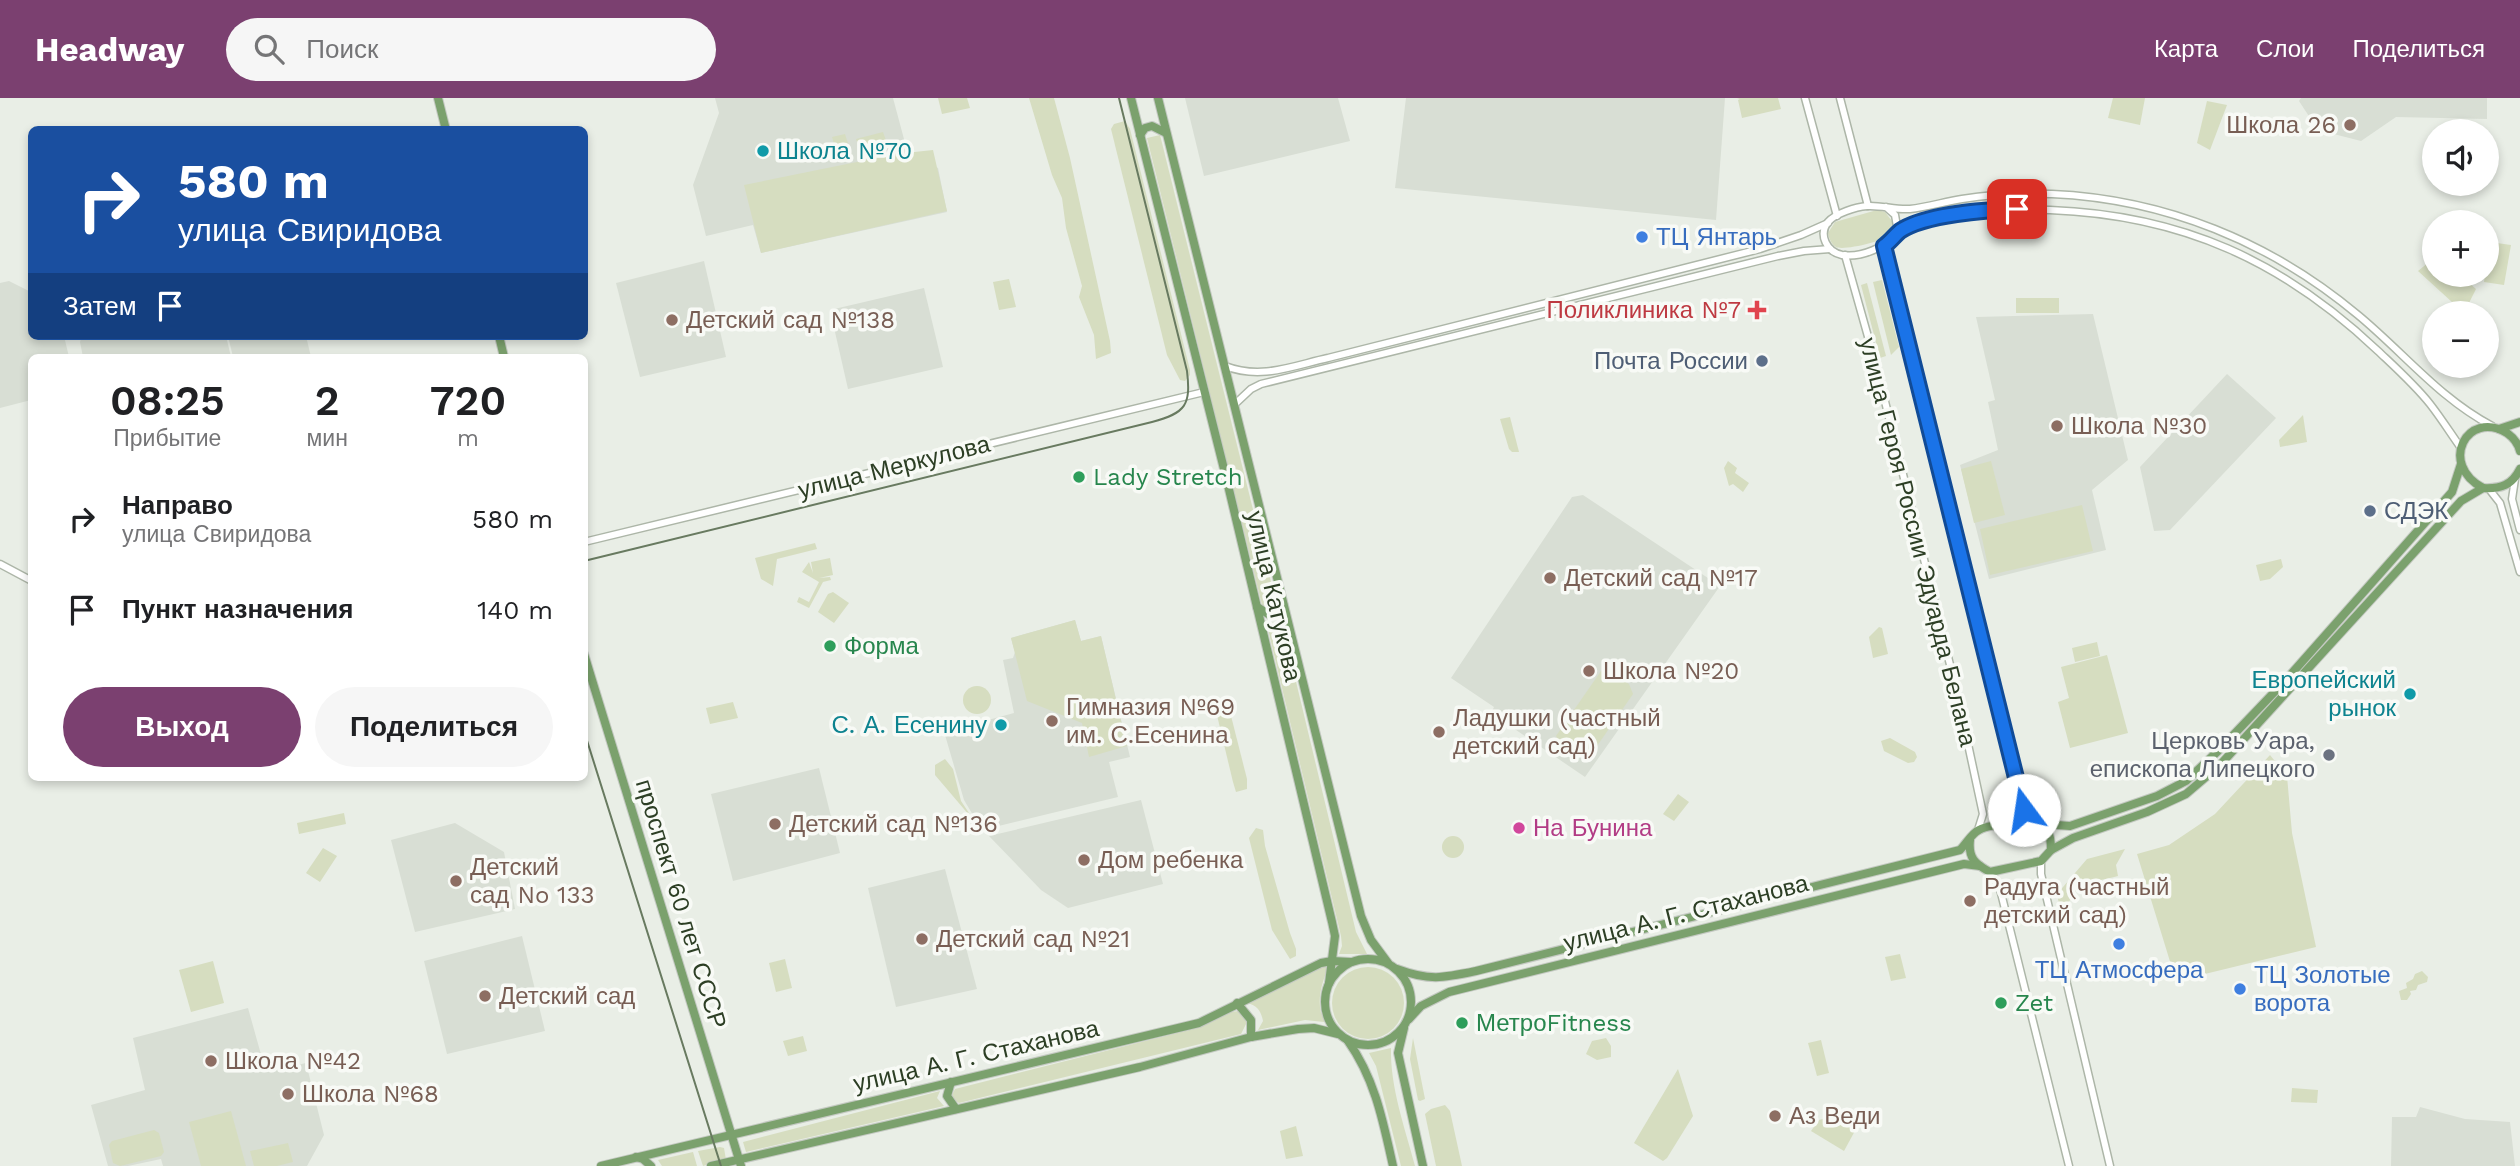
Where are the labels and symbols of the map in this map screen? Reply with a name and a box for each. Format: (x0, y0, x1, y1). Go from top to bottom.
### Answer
place label: Школа 26 (2226, 111, 2336, 139)
marker: Школа 26 (2342, 117, 2358, 133)
place label: Школа №70 (777, 137, 912, 165)
marker: Школа №70 (755, 143, 771, 159)
pin (1987, 179, 2047, 239)
place label: ТЦ Янтарь (1656, 223, 1777, 251)
marker: ТЦ Янтарь (1634, 229, 1650, 245)
place label: Поликлиника №7 (1546, 296, 1741, 324)
marker: Поликлиника №7 (1747, 300, 1767, 320)
place label: Детский сад №138 (686, 306, 895, 334)
marker: Детский сад №138 (664, 312, 680, 328)
street label: улица Героя России Эдуарда Белана (1854, 335, 1983, 750)
place label: Почта России (1594, 347, 1748, 375)
marker: Почта России (1754, 353, 1770, 369)
place label: Школа №30 (2071, 412, 2207, 440)
marker: Школа №30 (2049, 418, 2065, 434)
street label: улица Меркулова (795, 429, 993, 504)
place label: Lady Stretch (1093, 463, 1243, 491)
marker: Lady Stretch (1071, 469, 1087, 485)
place label: СДЭК (2384, 497, 2448, 525)
marker: СДЭК (2362, 503, 2378, 519)
street label: улица Катукова (1241, 508, 1307, 685)
place label: Детский сад №17 (1564, 564, 1758, 592)
marker: Детский сад №17 (1542, 570, 1558, 586)
place label: Форма (844, 632, 919, 660)
marker: Форма (822, 638, 838, 654)
place label: Школа №20 (1603, 657, 1739, 685)
marker: Школа №20 (1581, 663, 1597, 679)
place label: Европейский рынок (2251, 666, 2396, 722)
marker: Европейский рынок (2402, 686, 2418, 702)
place label: Гимназия №69 им. С.Есенина (1066, 693, 1235, 749)
place label: Ладушки (частный детский сад) (1453, 704, 1661, 760)
place label: С. А. Есенину (832, 711, 987, 739)
marker: Гимназия №69 им. С.Есенина (1044, 713, 1060, 729)
marker: С. А. Есенину (993, 717, 1009, 733)
marker: Ладушки (частный детский сад) (1431, 724, 1447, 740)
place label: Церковь Уара, епископа Липецкого (2090, 727, 2315, 783)
marker: Церковь Уара, епископа Липецкого (2321, 747, 2337, 763)
position arrow (1987, 773, 2061, 847)
street label: проспект 60 лет СССР (630, 776, 732, 1032)
place label: Детский сад №136 (789, 810, 998, 838)
place label: На Бунина (1533, 814, 1653, 842)
marker: Детский сад №136 (767, 816, 783, 832)
marker: На Бунина (1511, 820, 1527, 836)
place label: Дом ребенка (1098, 846, 1244, 874)
marker: Дом ребенка (1076, 852, 1092, 868)
place label: Детский сад No 133 (470, 853, 594, 909)
street label: улица А. Г. Стаханова (1561, 869, 1812, 957)
marker: Детский сад No 133 (448, 873, 464, 889)
place label: Радуга (частный детский сад) (1984, 873, 2169, 929)
marker: Радуга (частный детский сад) (1962, 893, 1978, 909)
place label: Детский сад №21 (936, 925, 1130, 953)
marker: Детский сад №21 (914, 931, 930, 947)
marker: ТЦ Атмосфера (2111, 936, 2127, 952)
place label: ТЦ Атмосфера (2035, 956, 2204, 984)
place label: ТЦ Золотые ворота (2254, 961, 2391, 1017)
marker: ТЦ Золотые ворота (2232, 981, 2248, 997)
place label: Детский сад (499, 982, 635, 1010)
marker: Детский сад (477, 988, 493, 1004)
place label: Zet (2015, 989, 2053, 1017)
marker: Zet (1993, 995, 2009, 1011)
place label: МетроFitness (1476, 1009, 1632, 1037)
street label: улица А. Г. Стаханова (850, 1014, 1102, 1098)
marker: МетроFitness (1454, 1015, 1470, 1031)
place label: Школа №42 (225, 1047, 361, 1075)
marker: Школа №42 (203, 1053, 219, 1069)
place label: Школа №68 (302, 1080, 439, 1108)
marker: Школа №68 (280, 1086, 296, 1102)
place label: Аз Веди (1789, 1102, 1880, 1130)
marker: Аз Веди (1767, 1108, 1783, 1124)

